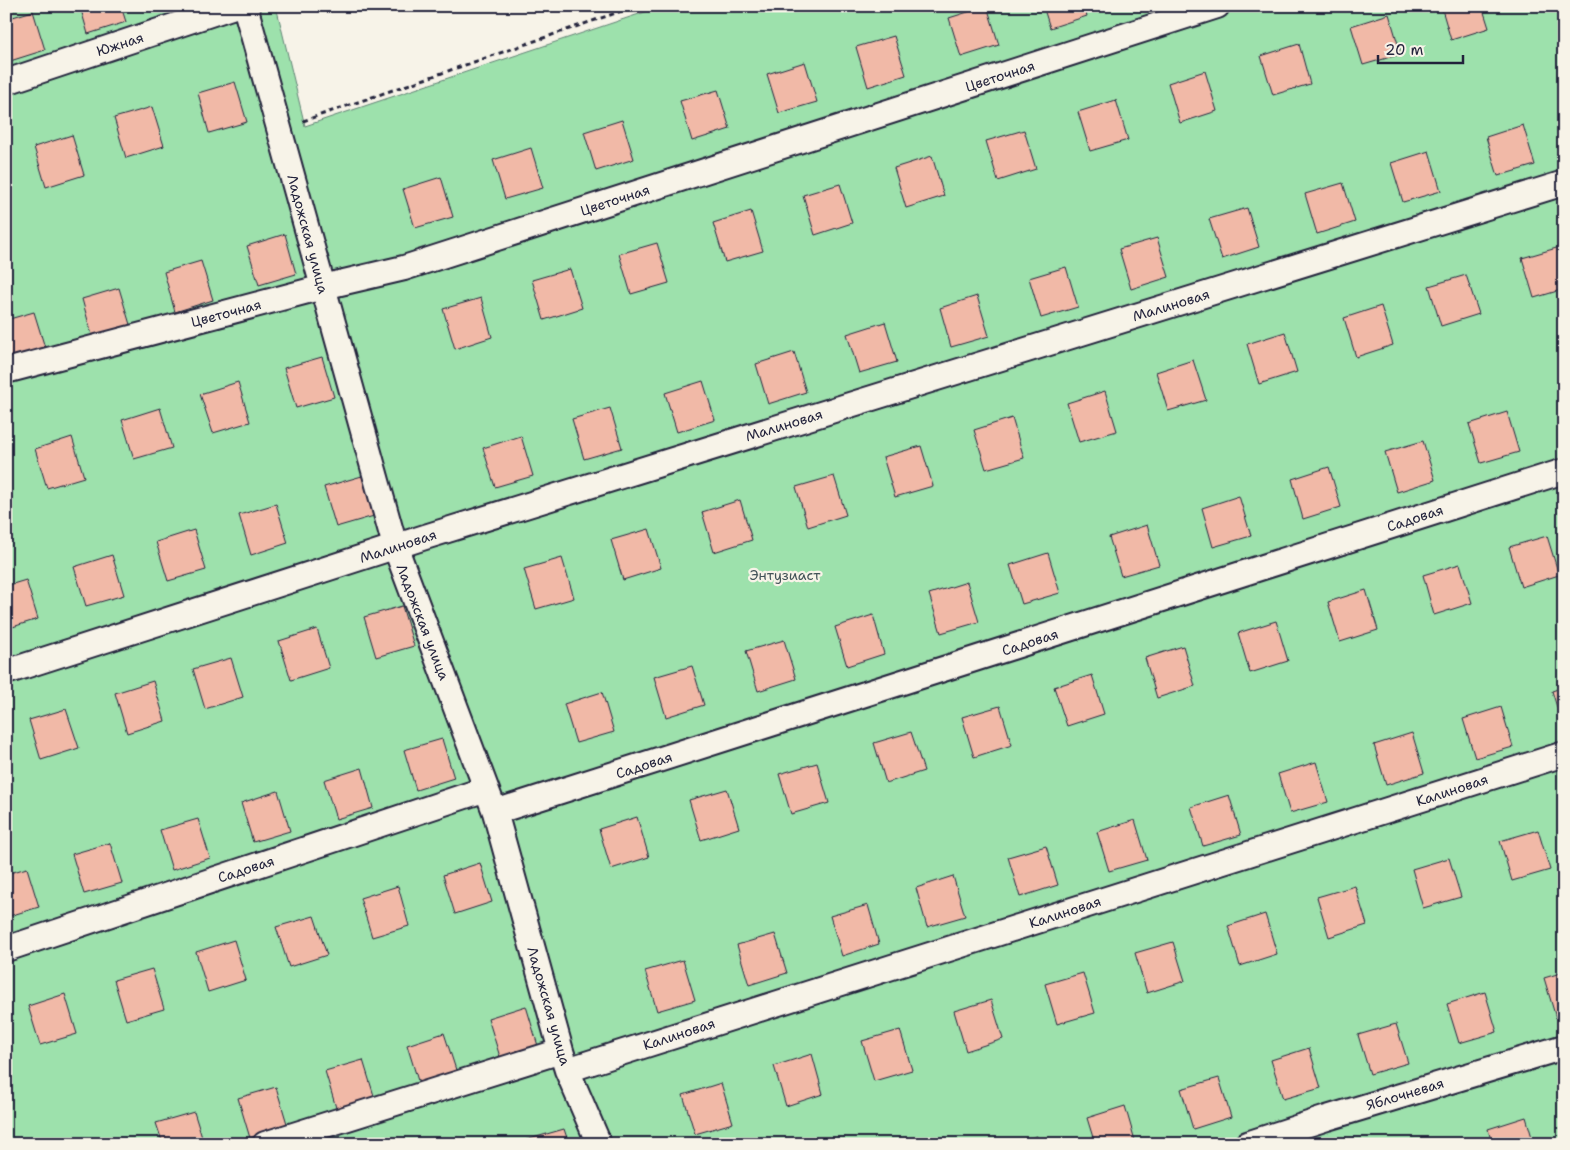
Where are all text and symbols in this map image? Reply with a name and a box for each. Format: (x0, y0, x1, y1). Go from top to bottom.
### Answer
street label: Южная (94, 28, 146, 60)
scale bar (1378, 32, 1462, 64)
text: 20 m (1385, 40, 1424, 60)
street label: Цветочная (963, 56, 1037, 96)
street label: Ладожская улица (283, 172, 333, 296)
street label: Цветочная (578, 180, 652, 220)
street label: Малиновая (1130, 285, 1212, 325)
street label: Цветочная (189, 295, 263, 331)
street label: Малиновая (743, 405, 825, 445)
street label: Садовая (1385, 500, 1445, 536)
street label: Малиновая (357, 525, 439, 567)
street label: Ладожская улица (393, 561, 454, 683)
park label: Энтузиаст (750, 566, 821, 584)
street label: Садовая (1000, 624, 1060, 660)
street label: Садовая (614, 747, 674, 783)
street label: Калиновая (1414, 770, 1490, 810)
street label: Садовая (216, 851, 276, 887)
street label: Калиновая (1027, 892, 1103, 932)
street label: Ладожская улица (523, 944, 575, 1068)
street label: Калиновая (641, 1014, 717, 1054)
street label: Яблочневая (1364, 1074, 1446, 1114)

